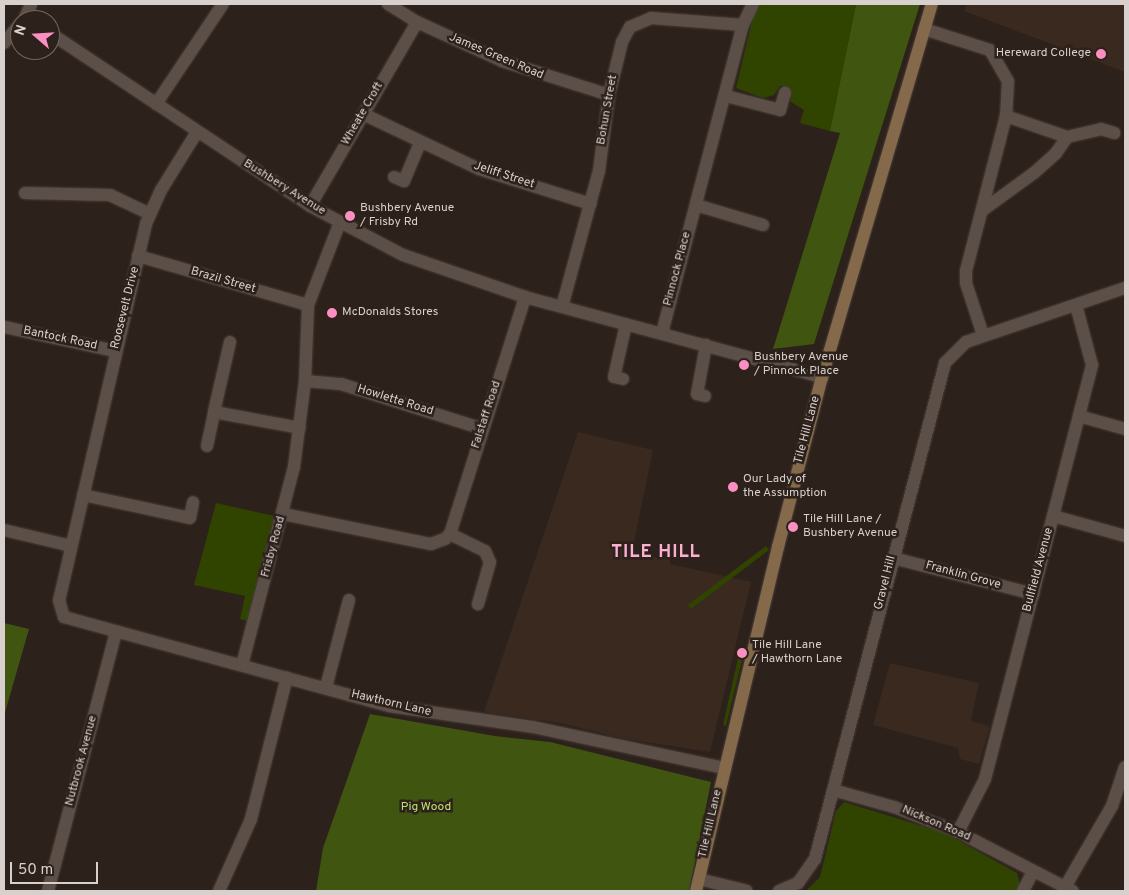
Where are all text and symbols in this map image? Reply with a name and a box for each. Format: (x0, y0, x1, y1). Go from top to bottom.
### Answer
north arrow (10, 10, 60, 60)
text: N (12, 23, 31, 38)
street label: James Green Road (447, 31, 545, 83)
place label: Hereward College (996, 47, 1091, 61)
marker: Hereward College (1095, 48, 1107, 60)
street label: Bohun Street (595, 74, 621, 146)
street label: Wheate Croft (339, 80, 387, 148)
street label: Bushbery Avenue (240, 157, 328, 219)
street label: Jeliff Street (472, 159, 536, 193)
place label: Bushbery Avenue / Frisby Rd (360, 202, 455, 230)
marker: Bushbery Avenue / Frisby Rd (344, 210, 356, 222)
street label: Pinnock Place (661, 230, 695, 308)
street label: Roosevelt Drive (109, 265, 143, 351)
street label: Brazil Street (189, 265, 257, 297)
place label: McDonalds Stores (342, 306, 438, 320)
marker: McDonalds Stores (326, 307, 338, 319)
street label: Bantock Road (22, 324, 98, 354)
place label: Bushbery Avenue / Pinnock Place (754, 351, 849, 379)
marker: Bushbery Avenue / Pinnock Place (738, 359, 750, 371)
street label: Falstaff Road (469, 379, 505, 451)
street label: Howlette Road (355, 383, 435, 419)
street label: Tile Hill Lane (792, 395, 824, 465)
place label: Our Lady of the Assumption (743, 473, 827, 501)
marker: Our Lady of the Assumption (727, 481, 739, 493)
place label: Tile Hill Lane / Bushbery Avenue (803, 513, 898, 541)
street label: Frisby Road (259, 515, 289, 579)
marker: Tile Hill Lane / Bushbery Avenue (787, 521, 799, 533)
street label: Bullfield Avenue (1021, 526, 1057, 614)
district label: TILE HILL (610, 542, 702, 564)
street label: Gravel Hill (872, 554, 900, 612)
street label: Franklin Grove (924, 559, 1002, 593)
place label: Tile Hill Lane / Hawthorn Lane (752, 639, 842, 667)
marker: Tile Hill Lane / Hawthorn Lane (736, 647, 748, 659)
street label: Hawthorn Lane (350, 688, 432, 720)
street label: Nutbrook Avenue (63, 714, 101, 808)
street label: Tile Hill Lane (696, 788, 726, 860)
park label: Pig Wood (401, 801, 451, 815)
street label: Nickson Road (900, 803, 972, 845)
scale bar (12, 852, 100, 884)
text: 50 m (18, 861, 53, 880)

